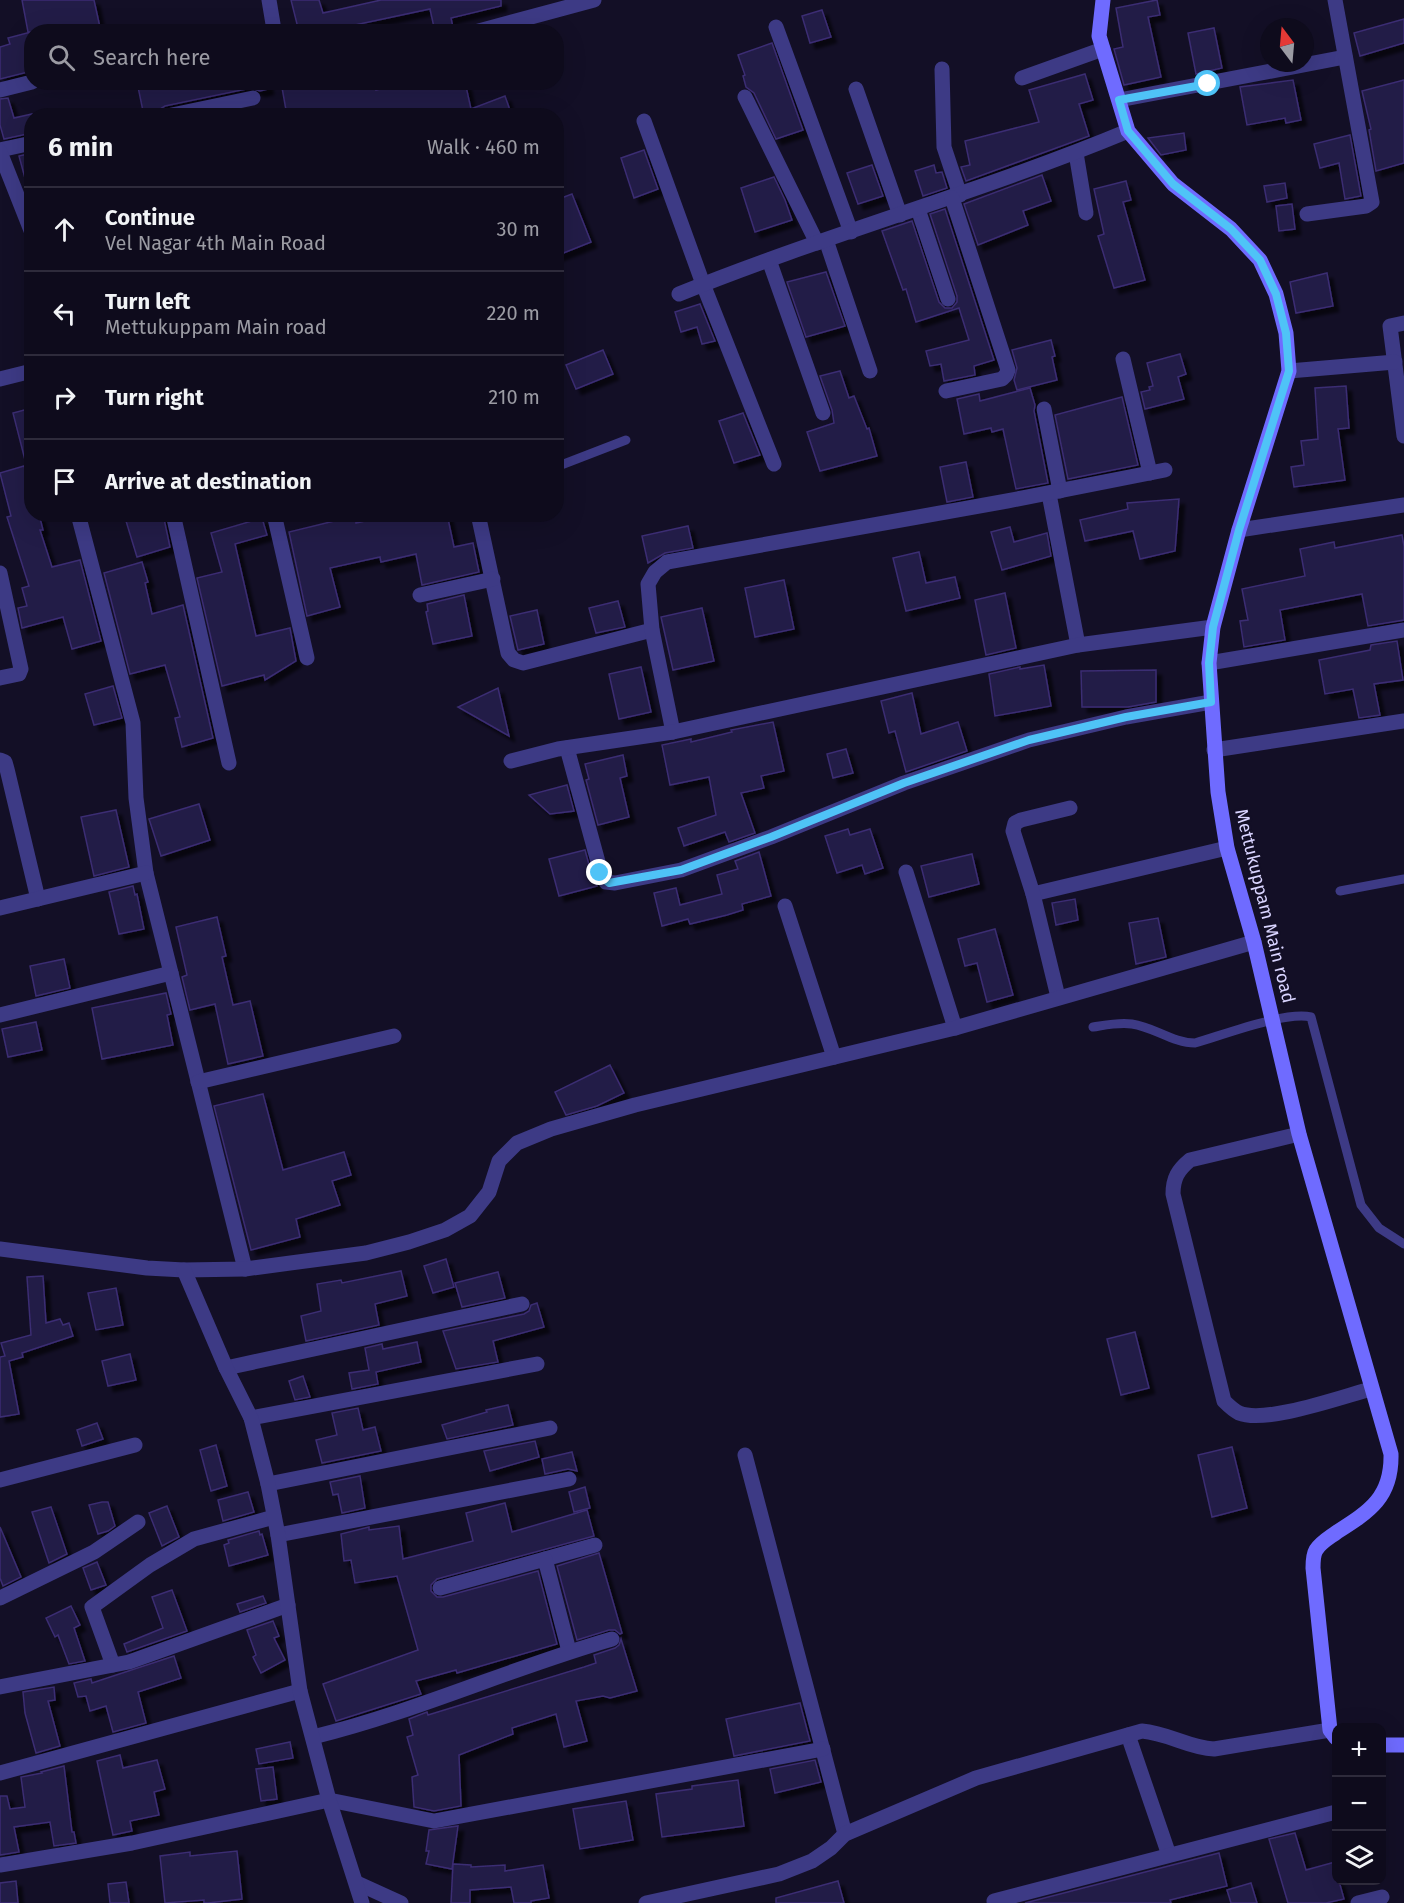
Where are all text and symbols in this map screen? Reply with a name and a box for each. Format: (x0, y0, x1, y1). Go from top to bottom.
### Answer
north arrow (1260, 18, 1314, 72)
search box (24, 24, 564, 90)
icon: search (45, 41, 78, 74)
text: Search here (93, 44, 211, 71)
route start (1194, 70, 1220, 96)
text: 6 min (48, 132, 113, 163)
text: Walk · 460 m (427, 135, 540, 159)
text: Continue (105, 204, 195, 231)
icon: ahead (48, 213, 81, 246)
text: 30 m (496, 217, 540, 241)
text: Vel Nagar 4th Main Road (105, 231, 326, 255)
text: Turn left (105, 288, 190, 315)
icon: left (48, 297, 81, 330)
text: 220 m (487, 301, 540, 325)
text: Mettukuppam Main road (105, 315, 327, 339)
icon: right (48, 381, 81, 414)
text: Turn right (105, 384, 204, 411)
text: 210 m (488, 385, 540, 409)
icon: arrive (48, 465, 81, 498)
text: Arrive at destination (105, 468, 312, 495)
street label: Mettukuppam Main road (1230, 807, 1300, 1005)
route end (586, 859, 612, 885)
map controls (1332, 1723, 1386, 1885)
button: + (1332, 1723, 1386, 1777)
button: − (1332, 1777, 1386, 1831)
button: layers (1332, 1831, 1386, 1885)

